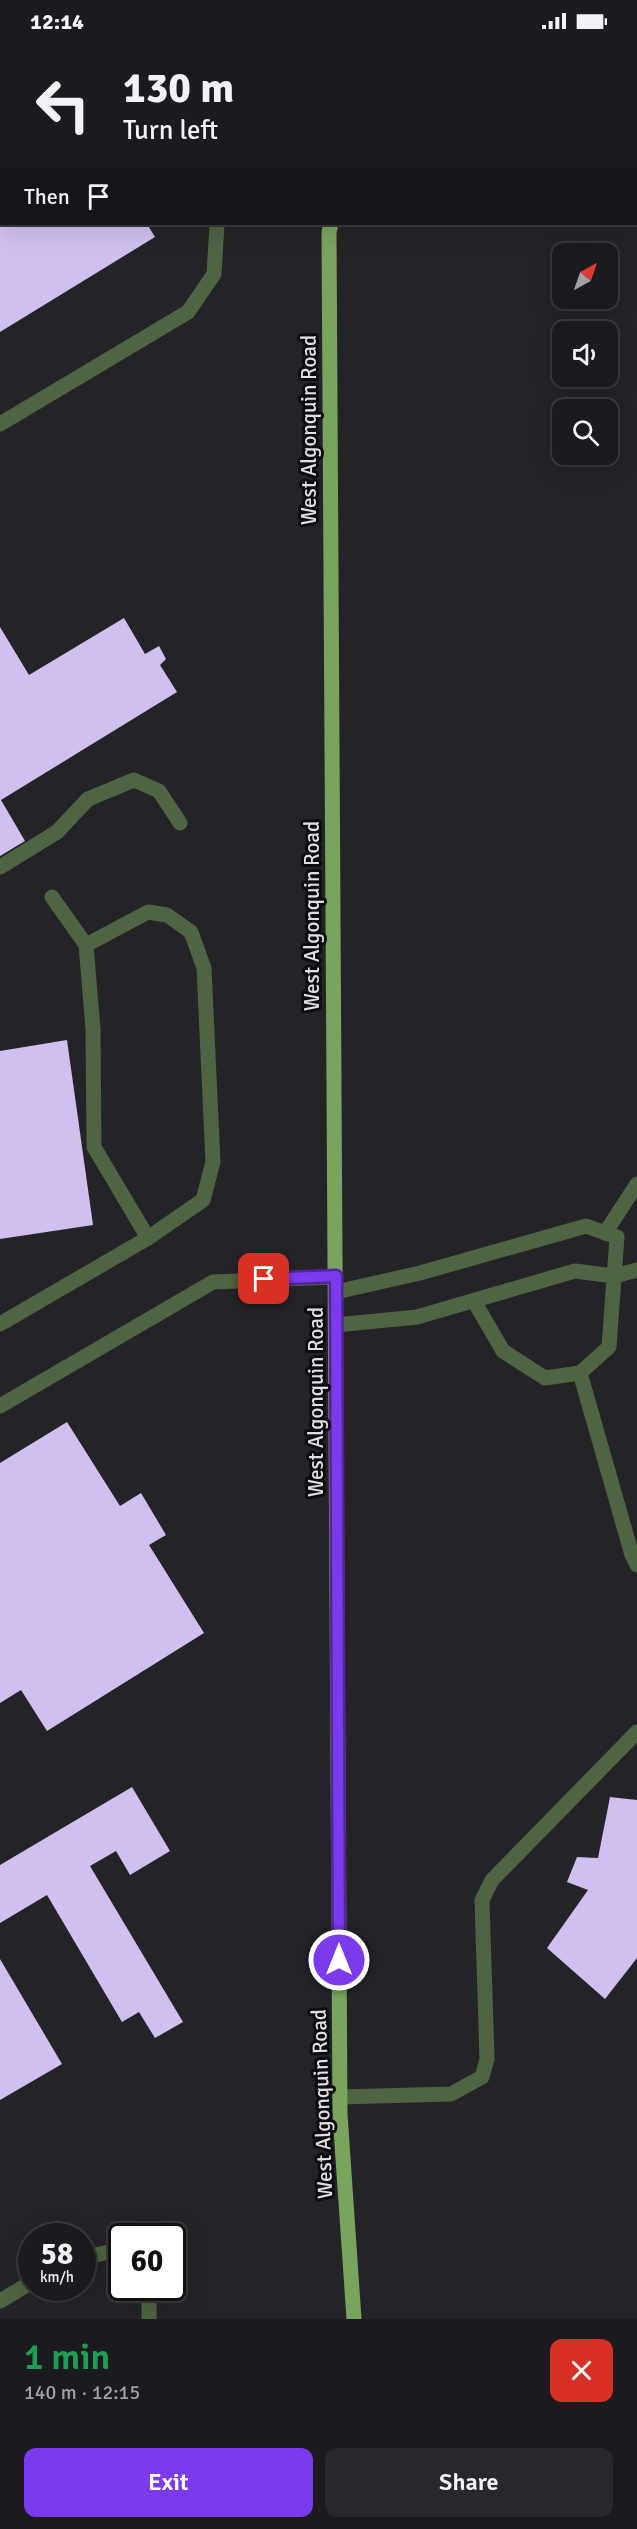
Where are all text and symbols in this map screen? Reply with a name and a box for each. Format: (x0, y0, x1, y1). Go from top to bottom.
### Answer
text: 12:14 (30, 8, 84, 35)
text: 130 m (123, 63, 234, 114)
icon: left (24, 66, 102, 144)
text: Turn left (123, 114, 218, 147)
icon: arrive (82, 180, 115, 213)
text: Then (24, 183, 70, 210)
north arrow (552, 243, 618, 309)
map controls (552, 243, 618, 465)
button: sound (552, 321, 618, 387)
street label: West Algonquin Road (296, 335, 322, 525)
button: search (552, 399, 618, 465)
street label: West Algonquin Road (299, 821, 325, 1011)
pin (238, 1253, 289, 1304)
icon: arrive (247, 1262, 280, 1295)
street label: West Algonquin Road (303, 1307, 329, 1497)
position arrow (307, 1928, 371, 1992)
street label: West Algonquin Road (306, 2009, 338, 2199)
speed limit sign: 60 (108, 2223, 186, 2301)
text: 58 (41, 2236, 73, 2273)
text: km/h (40, 2268, 74, 2286)
text: 1 min (24, 2335, 110, 2380)
button: close (550, 2339, 613, 2402)
text: 140 m · 12:15 (24, 2380, 140, 2405)
button: Exit (24, 2448, 313, 2517)
button: Share (325, 2448, 613, 2517)

